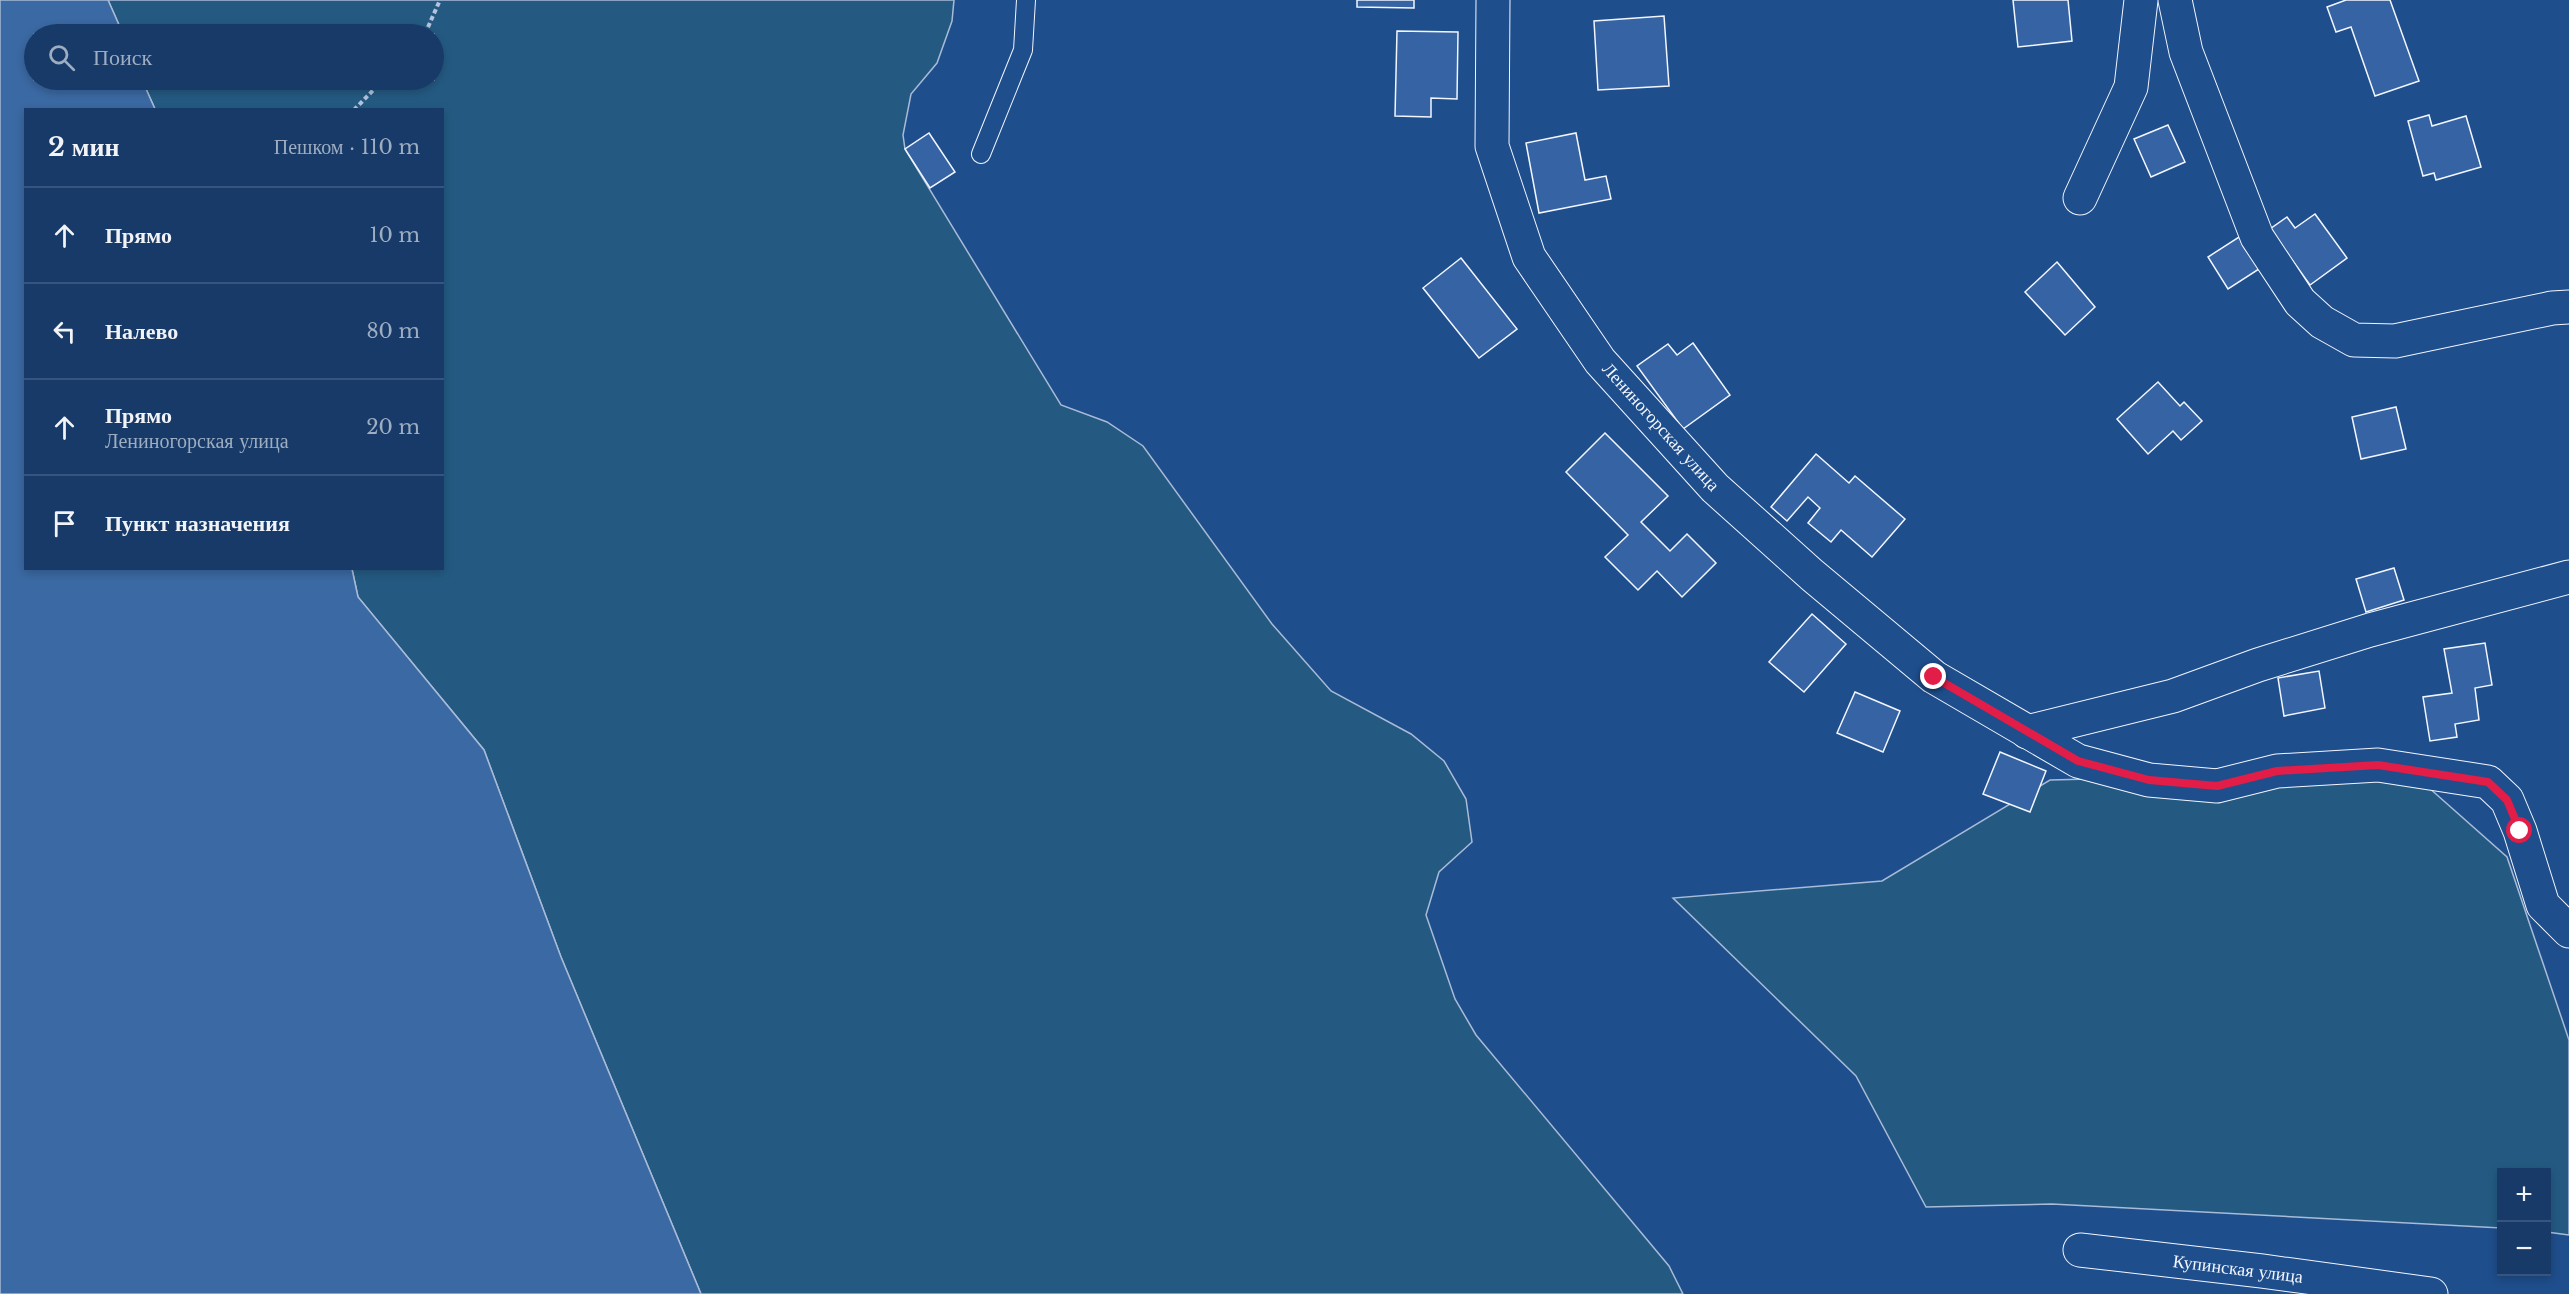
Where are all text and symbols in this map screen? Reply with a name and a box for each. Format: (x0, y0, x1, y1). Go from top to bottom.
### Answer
search box (24, 24, 444, 90)
icon: search (45, 41, 78, 74)
text: Поиск (93, 44, 152, 71)
text: 2 мин (48, 131, 120, 163)
text: Пешком · 110 m (274, 135, 420, 159)
icon: ahead (48, 219, 81, 252)
text: Прямо (105, 222, 172, 249)
text: 10 m (370, 223, 420, 247)
icon: left (48, 315, 81, 348)
text: Налево (105, 318, 178, 345)
text: 80 m (366, 319, 420, 343)
street label: Лениногорская улица (1598, 358, 1724, 496)
text: Прямо (105, 402, 172, 429)
icon: ahead (48, 411, 81, 444)
text: 20 m (366, 415, 420, 439)
text: Лениногорская улица (105, 429, 289, 453)
icon: arrive (48, 507, 81, 540)
text: Пункт назначения (105, 510, 290, 537)
route end (1920, 663, 1946, 689)
route start (2506, 817, 2532, 843)
map controls (2497, 1168, 2551, 1276)
button: + (2497, 1168, 2551, 1222)
button: − (2497, 1222, 2551, 1276)
street label: Купинская улица (2172, 1250, 2304, 1288)

